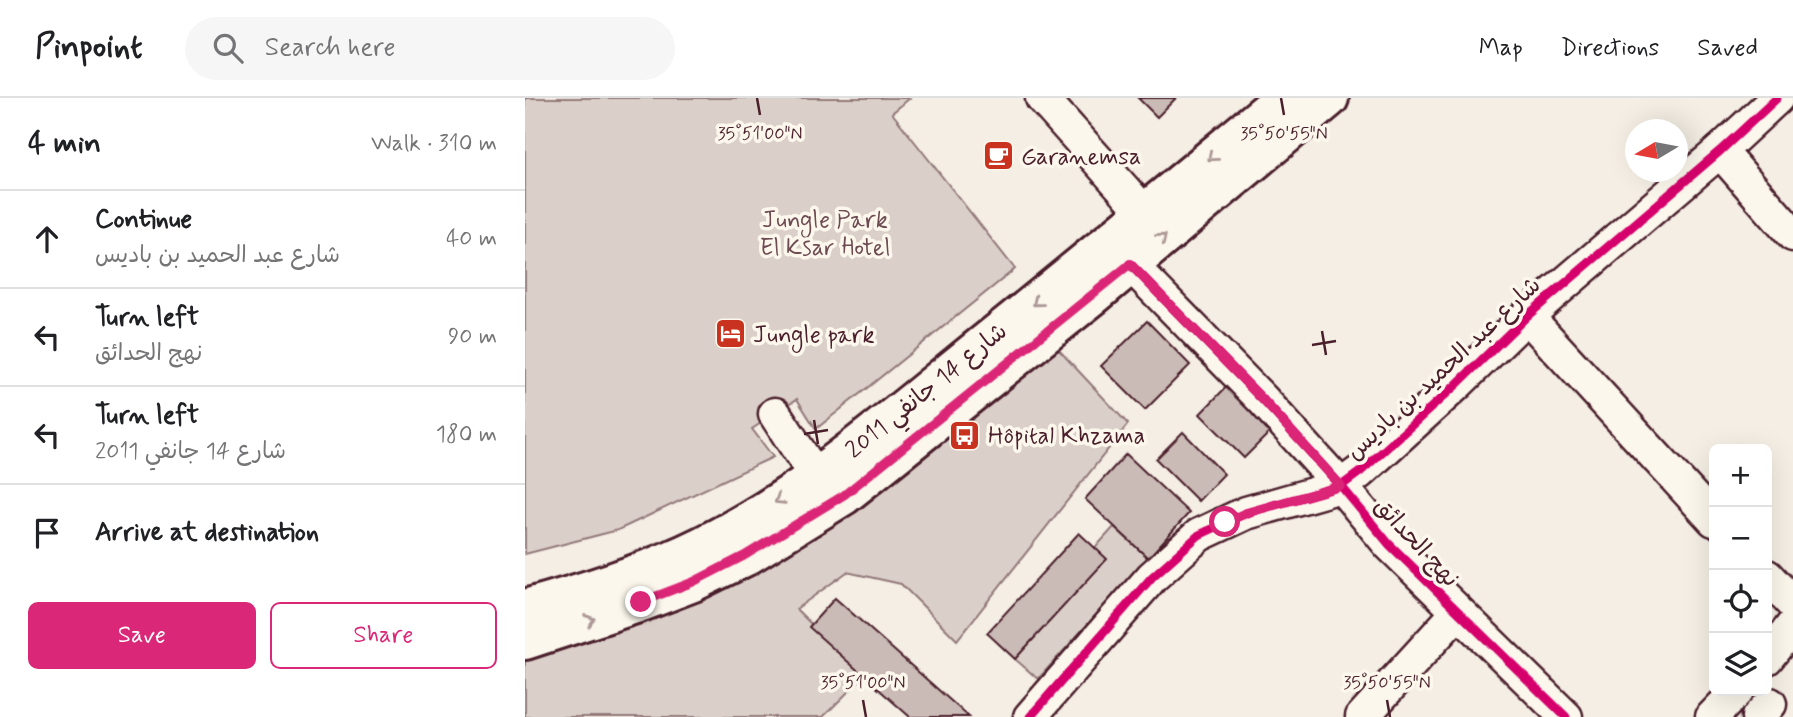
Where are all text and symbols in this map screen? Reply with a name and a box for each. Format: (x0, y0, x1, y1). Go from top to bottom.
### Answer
search box (185, 17, 675, 80)
text: Pinpoint (35, 26, 143, 70)
icon: search (209, 29, 247, 67)
text: Search here (265, 31, 396, 65)
text: Map (1479, 33, 1523, 64)
text: Directions (1561, 33, 1659, 64)
text: Saved (1697, 33, 1758, 64)
north arrow (1625, 119, 1688, 182)
text: 35°51'00"N (717, 122, 803, 146)
text: 35°50'55"N (1240, 122, 1328, 146)
text: 4 min (28, 124, 101, 163)
text: Walk · 310 m (371, 129, 497, 159)
cafe icon: Garanemsa (981, 139, 1015, 173)
place label: Garanemsa (1021, 142, 1141, 173)
one-way arrow (1208, 149, 1221, 161)
text: Continue (95, 203, 192, 237)
park label: Jungle Park El Ksar Hotel (760, 205, 890, 264)
icon: ahead (28, 220, 66, 258)
text: 40 m (446, 224, 497, 254)
one-way arrow (1153, 234, 1166, 246)
text: شارع عبد الحميد بن باديس (95, 241, 340, 271)
street label: شارع عبد الحميد بن باديس (1340, 271, 1548, 468)
one-way arrow (1032, 293, 1044, 306)
text: Turn left (95, 301, 199, 335)
street label: شارع 14 جانفي 2011 (840, 316, 1017, 469)
hotel icon: Jungle park (713, 317, 747, 351)
icon: left (28, 318, 66, 356)
place label: Jungle park (753, 320, 875, 353)
text: 90 m (448, 322, 497, 352)
text: نهج الحدائق (95, 339, 202, 369)
text: Turn left (95, 399, 199, 433)
icon: left (28, 416, 66, 454)
bus stop icon: Hôpital Khzama (948, 418, 982, 452)
text: 180 m (436, 420, 497, 450)
place label: Hôpital Khzama (988, 421, 1145, 452)
text: شارع 14 جانفي 2011 (95, 437, 286, 467)
map controls (1709, 444, 1772, 696)
button: + (1709, 444, 1772, 507)
street label: نهج الحدائق (1366, 491, 1465, 595)
one-way arrow (774, 492, 787, 505)
route start (1209, 506, 1240, 537)
button: − (1709, 507, 1772, 570)
icon: arrive (28, 514, 66, 552)
text: Arrive at destination (95, 516, 319, 550)
button: locate (1709, 570, 1772, 633)
route end (625, 586, 656, 617)
button: Save (28, 602, 256, 669)
button: Share (270, 602, 497, 669)
one-way arrow (583, 614, 596, 628)
button: layers (1709, 633, 1772, 696)
text: 35°51'00"N (820, 671, 906, 695)
text: 35°50'55"N (1343, 671, 1431, 695)

